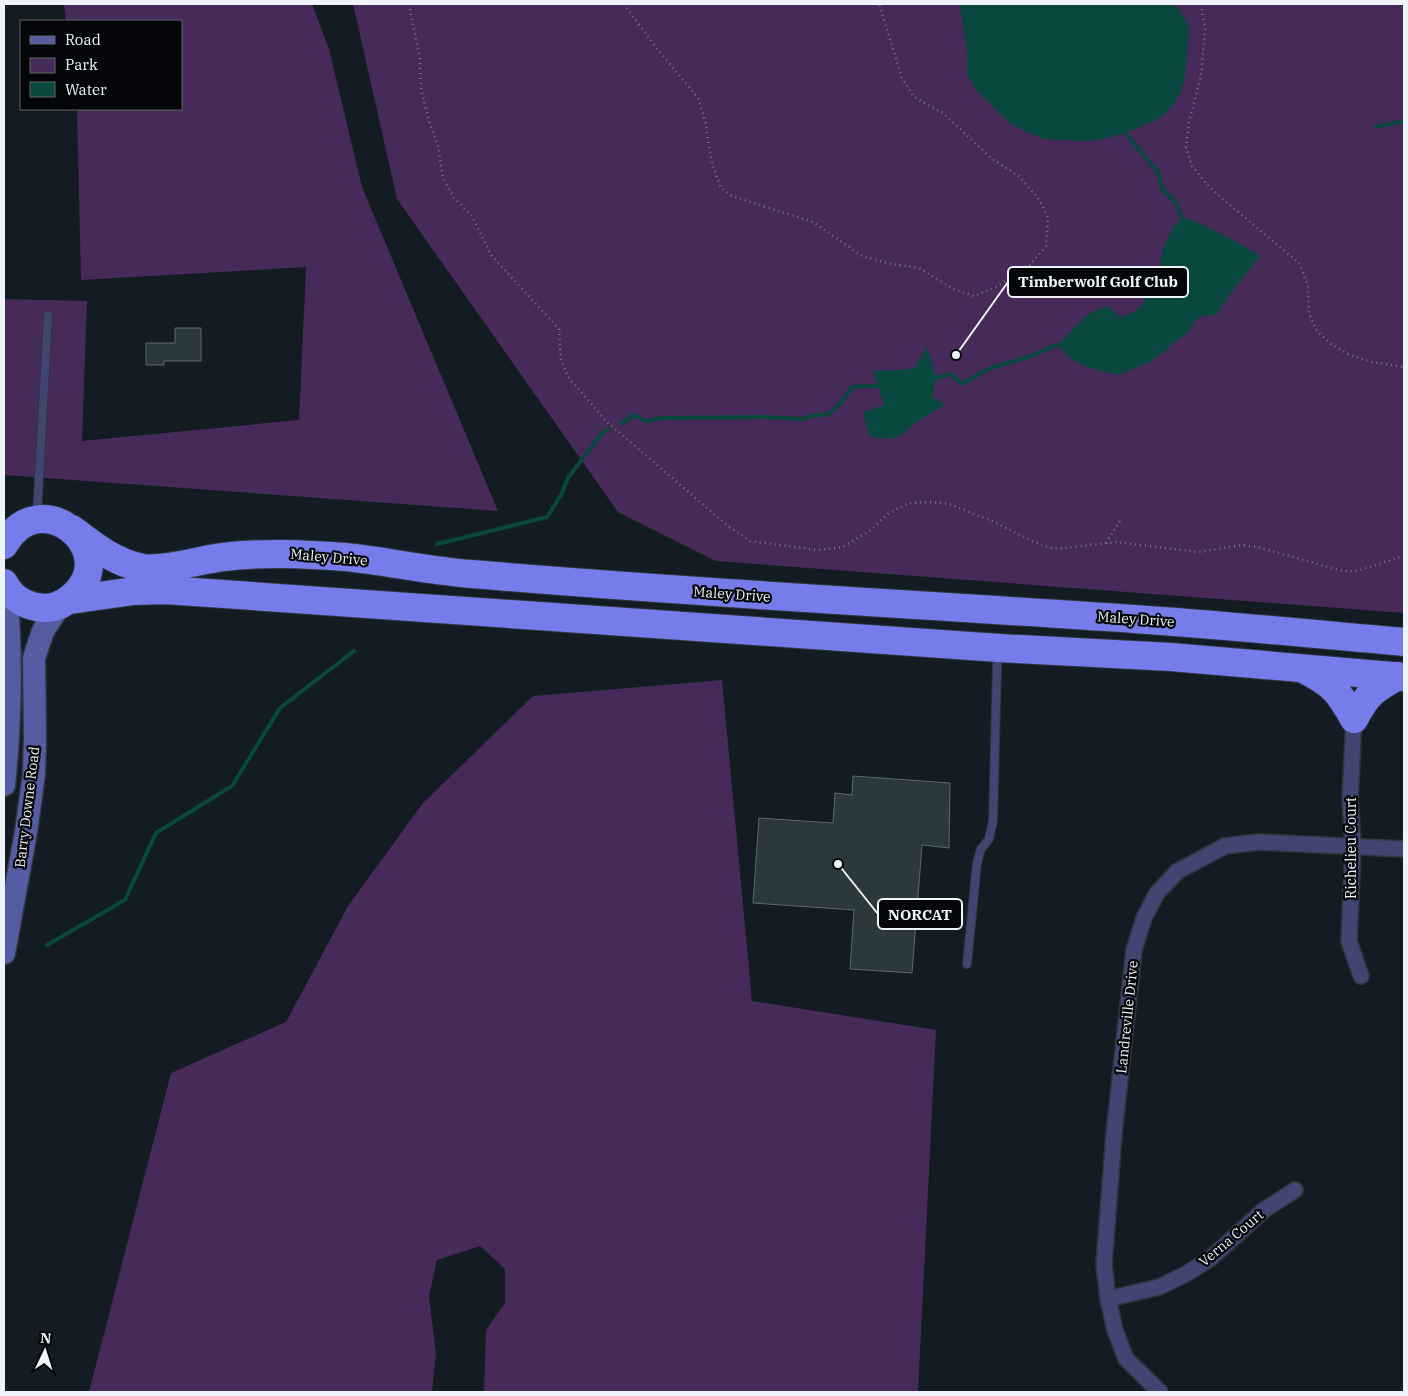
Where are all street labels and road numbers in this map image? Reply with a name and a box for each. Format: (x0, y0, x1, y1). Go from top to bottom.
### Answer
street label: Maley Drive (290, 545, 368, 569)
street label: Maley Drive (693, 582, 771, 606)
street label: Maley Drive (1097, 607, 1175, 631)
street label: Barry Downe Road (11, 745, 43, 869)
street label: Richelieu Court (1342, 797, 1360, 899)
street label: Landreville Drive (1112, 960, 1142, 1074)
street label: Verna Court (1195, 1206, 1267, 1270)

